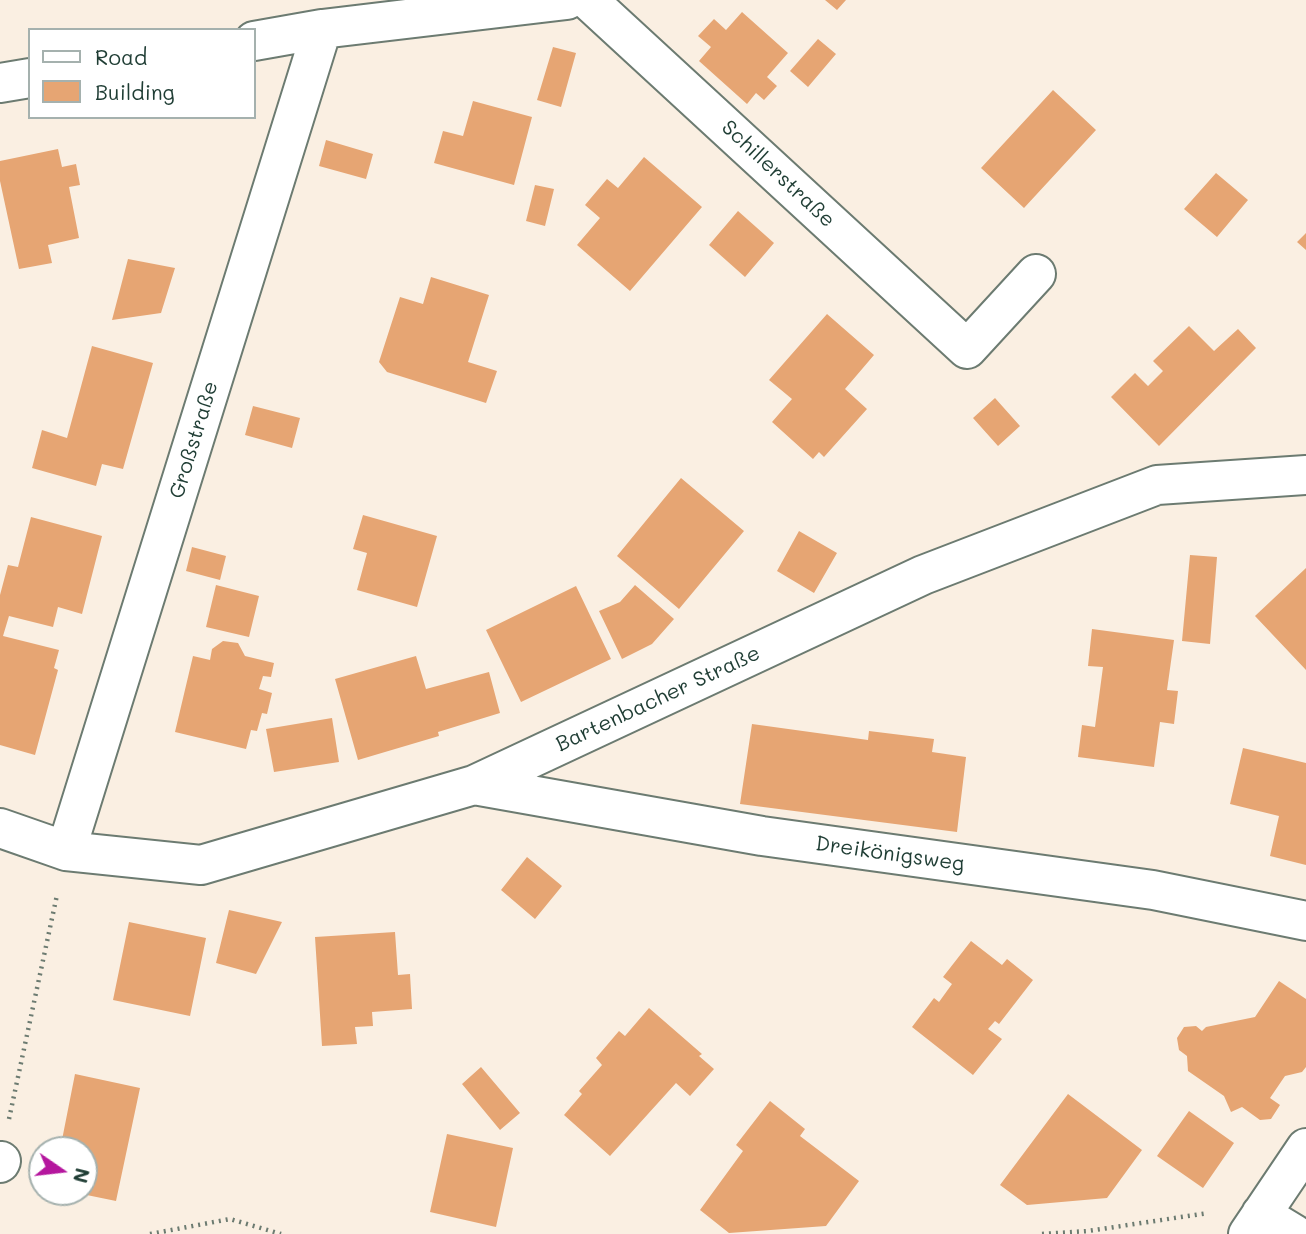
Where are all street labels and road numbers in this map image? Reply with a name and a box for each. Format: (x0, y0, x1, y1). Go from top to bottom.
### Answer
street label: Schillerstraße (716, 115, 840, 233)
street label: Großstraße (164, 378, 224, 502)
street label: Bartenbacher Straße (552, 641, 764, 757)
street label: Dreikönigsweg (814, 831, 966, 877)

